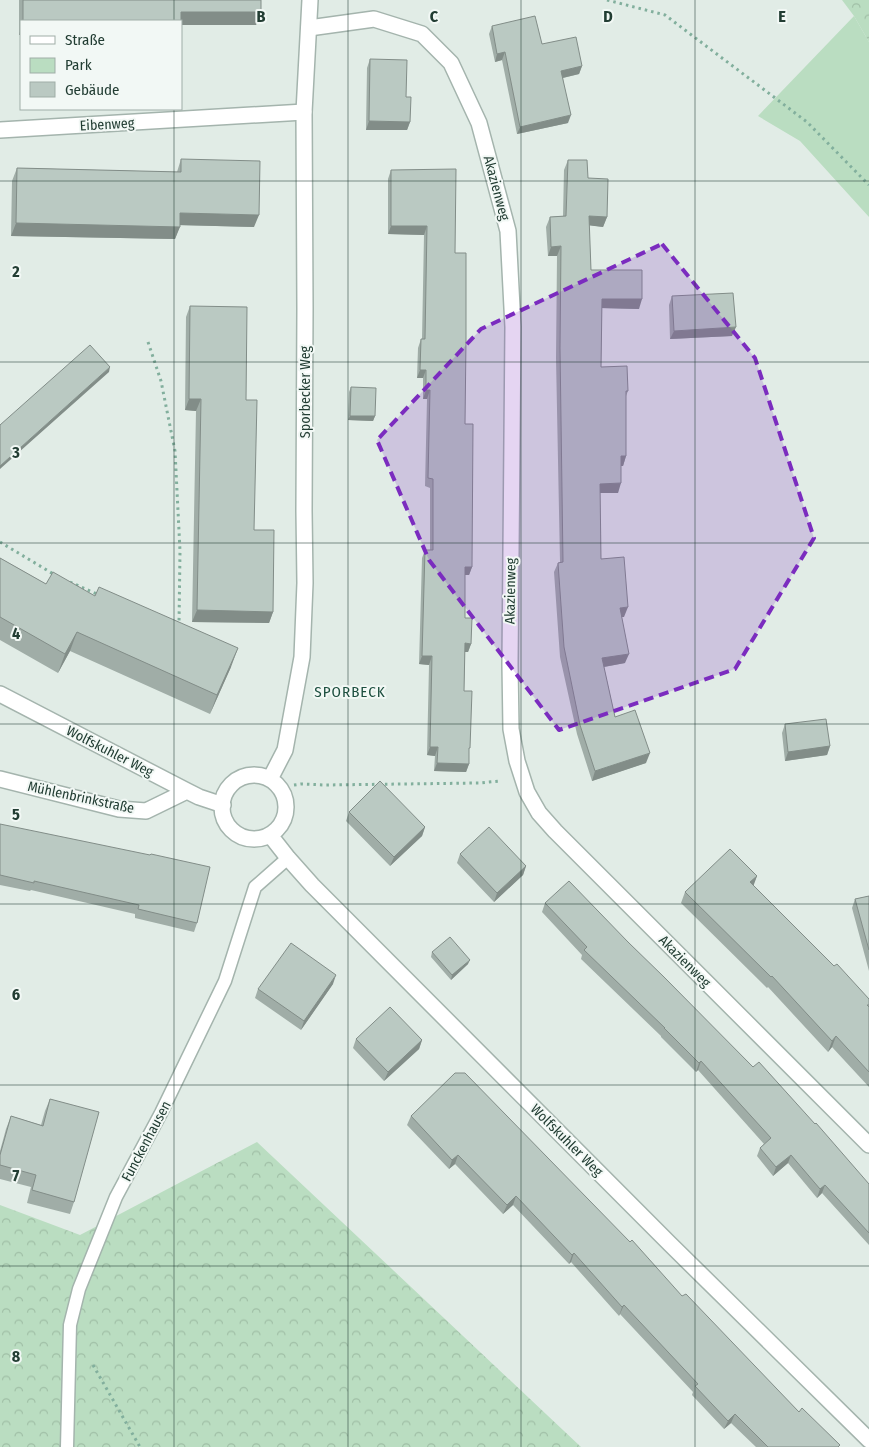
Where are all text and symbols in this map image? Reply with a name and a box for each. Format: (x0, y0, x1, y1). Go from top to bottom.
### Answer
text: B (257, 7, 266, 26)
text: C (430, 7, 439, 26)
text: D (603, 7, 613, 26)
text: E (778, 7, 786, 26)
legend (20, 20, 182, 110)
text: Straße (65, 31, 105, 49)
text: Park (65, 56, 92, 74)
text: Gebäude (65, 81, 120, 99)
street label: Eibenweg (79, 115, 135, 134)
street label: Akazienweg (480, 154, 513, 223)
text: 2 (11, 262, 20, 281)
street label: Sporbecker Weg (297, 345, 314, 438)
text: 3 (11, 443, 20, 462)
street label: Akazienweg (501, 557, 520, 624)
text: 4 (12, 624, 20, 643)
district label: SPORBECK (314, 683, 386, 701)
street label: Wolfskuhler Weg (63, 722, 156, 781)
street label: Mühlenbrinkstraße (26, 778, 136, 817)
text: 5 (12, 805, 20, 824)
street label: Akazienweg (655, 932, 714, 991)
text: 6 (12, 985, 20, 1004)
street label: Funckenhausen (118, 1098, 175, 1184)
street label: Wolfskuhler Weg (527, 1101, 607, 1180)
text: 7 (13, 1166, 20, 1185)
text: 8 (12, 1347, 21, 1366)

